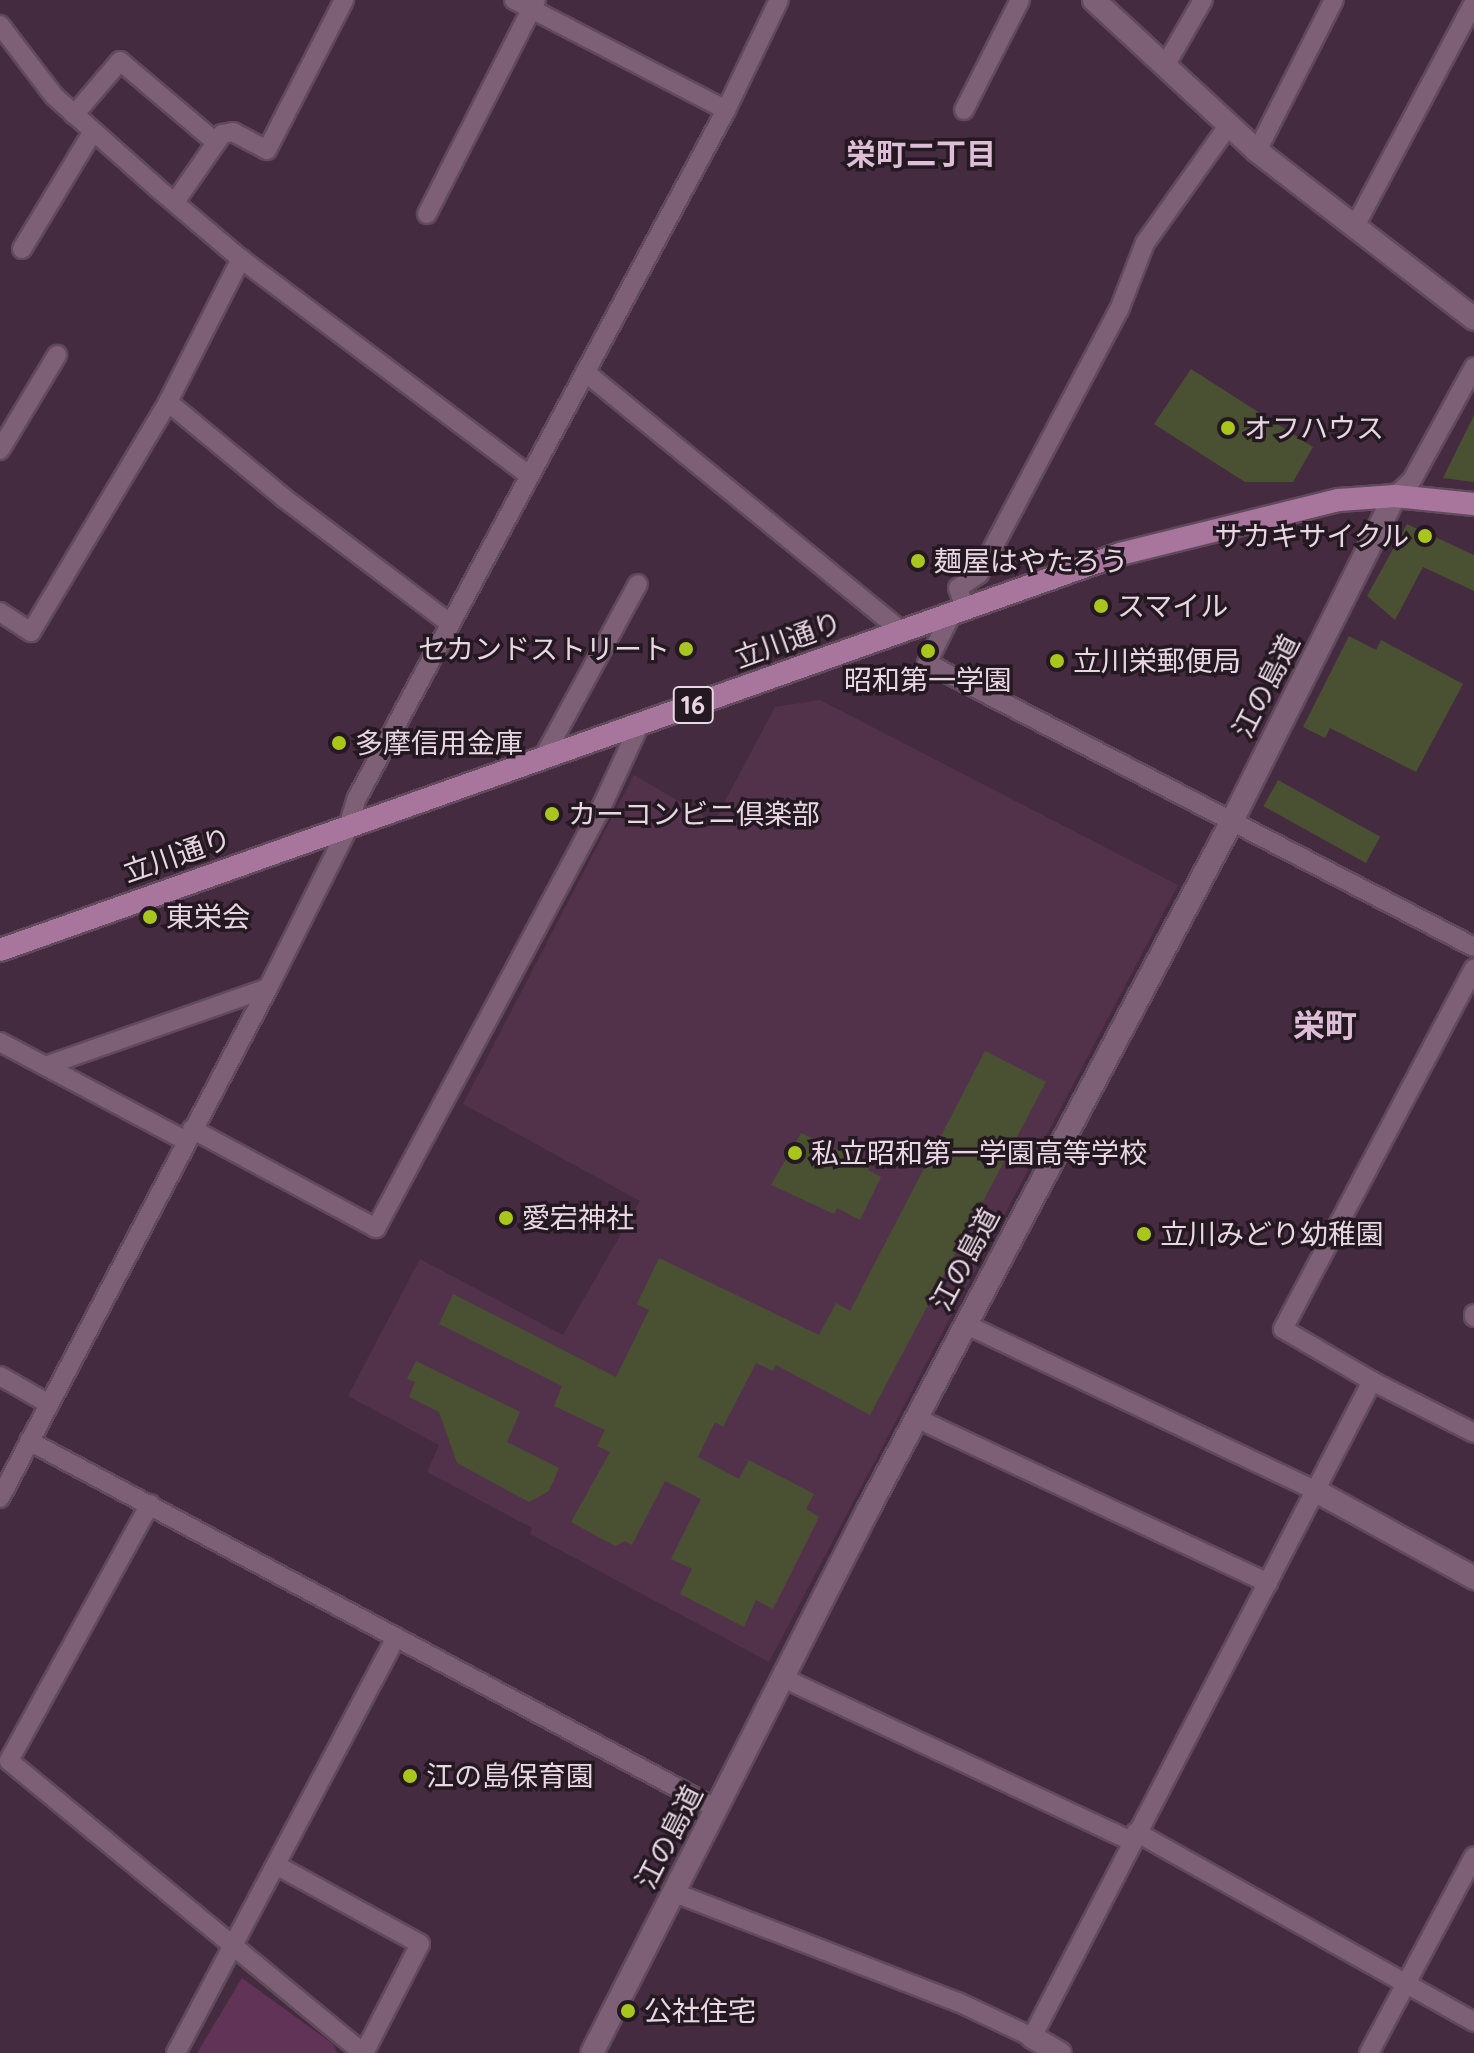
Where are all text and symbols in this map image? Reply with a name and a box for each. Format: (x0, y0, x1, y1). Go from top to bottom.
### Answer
district label: 栄町二丁目 (846, 136, 996, 172)
place label: オフハウス (1244, 411, 1384, 445)
marker: オフハウス (1219, 419, 1237, 437)
place label: サカキサイクル (1213, 519, 1409, 553)
marker: サカキサイクル (1416, 527, 1434, 545)
place label: 麺屋はやたろう (934, 544, 1130, 578)
marker: 麺屋はやたろう (909, 552, 927, 570)
place label: スマイル (1117, 589, 1229, 623)
marker: スマイル (1092, 597, 1110, 615)
street label: 立川通り (730, 605, 846, 675)
street label: 江の島道 (1226, 628, 1306, 744)
place label: セカンドストリート (418, 632, 670, 666)
marker: セカンドストリート (677, 640, 695, 658)
marker: 昭和第一学園 (919, 642, 937, 660)
place label: 立川栄郵便局 (1073, 644, 1241, 678)
marker: 立川栄郵便局 (1048, 652, 1066, 670)
place label: 昭和第一学園 (844, 663, 1012, 697)
road number: 16 (671, 683, 715, 727)
place label: 多摩信用金庫 (355, 726, 523, 760)
marker: 多摩信用金庫 (330, 734, 348, 752)
place label: カーコンビニ倶楽部 (568, 797, 820, 831)
marker: カーコンビニ倶楽部 (543, 805, 561, 823)
street label: 立川通り (119, 821, 235, 889)
place label: 東栄会 (166, 900, 250, 934)
marker: 東栄会 (141, 908, 159, 926)
district label: 栄町 (1293, 1006, 1357, 1044)
place label: 私立昭和第一学園高等学校 (811, 1136, 1147, 1170)
marker: 私立昭和第一学園高等学校 (786, 1144, 804, 1162)
place label: 愛宕神社 (522, 1201, 634, 1235)
street label: 江の島道 (924, 1202, 1006, 1316)
marker: 愛宕神社 (497, 1209, 515, 1227)
place label: 立川みどり幼稚園 (1160, 1217, 1384, 1251)
marker: 立川みどり幼稚園 (1135, 1225, 1153, 1243)
place label: 江の島保育園 (426, 1759, 594, 1793)
marker: 江の島保育園 (401, 1767, 419, 1785)
street label: 江の島道 (629, 1779, 709, 1895)
place label: 公社住宅 (644, 1994, 756, 2028)
marker: 公社住宅 (619, 2002, 637, 2020)

